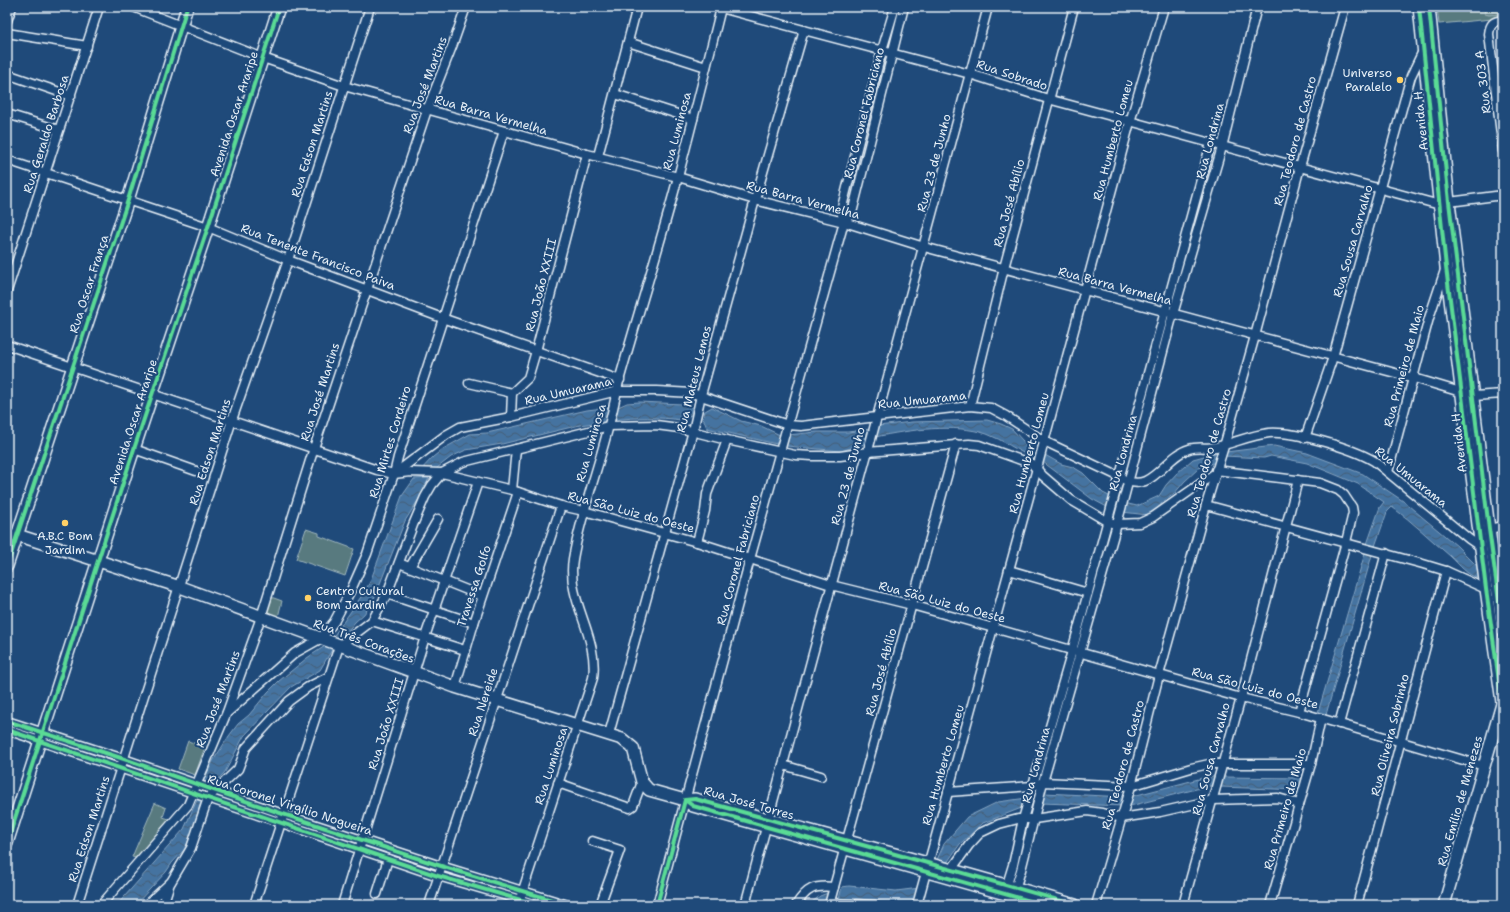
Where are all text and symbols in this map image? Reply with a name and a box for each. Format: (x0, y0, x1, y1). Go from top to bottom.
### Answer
street label: Rua José Martins (399, 34, 451, 136)
street label: Rua Coronel Fabriciano (840, 46, 888, 180)
street label: Avenida Oscar Araripe (206, 49, 262, 179)
street label: Rua 303 A (1471, 49, 1495, 115)
street label: Rua Sobrado (974, 56, 1050, 94)
place label: Universo Paralelo (1343, 65, 1392, 95)
street label: Rua Geraldo Barbosa (19, 72, 73, 195)
street label: Rua Teodoro de Castro (1270, 74, 1320, 208)
marker: Universo Paralelo (1395, 75, 1405, 85)
street label: Rua Humberto Lomeu (1089, 78, 1137, 202)
street label: Rua Edson Martins (287, 89, 337, 199)
street label: Rua Luminosa (659, 90, 695, 172)
street label: Avenida H (1410, 90, 1432, 152)
street label: Rua Barra Vermelha (433, 91, 550, 139)
street label: Rua Londrina (1192, 101, 1228, 181)
street label: Rua 23 de Junho (913, 112, 955, 214)
street label: Rua José Abílio (990, 157, 1028, 249)
street label: Rua Barra Vermelha (745, 177, 862, 223)
street label: Rua Sousa Carvalho (1329, 183, 1377, 299)
street label: Rua Tenente Francisco Paiva (238, 220, 398, 294)
street label: Rua Oscar França (66, 232, 113, 335)
street label: Rua João XXIII (522, 236, 560, 333)
street label: Rua Barra Vermelha (1057, 263, 1174, 309)
street label: Rua Primeiro de Maio (1380, 303, 1428, 429)
street label: Rua Mateus Lemos (673, 324, 715, 434)
street label: Rua José Martins (297, 341, 344, 443)
street label: Avenida Oscar Araripe (105, 357, 161, 487)
street label: Rua Umuarama (523, 373, 614, 409)
street label: Rua Mirtes Cordeiro (365, 384, 415, 500)
street label: Rua Umuarama (877, 387, 968, 413)
street label: Rua Teodoro de Castro (1183, 387, 1235, 519)
street label: Rua Humberto Lomeu (1005, 391, 1053, 515)
street label: Rua Edson Martins (185, 397, 235, 507)
street label: Rua Luminosa (572, 402, 610, 484)
street label: Avenida H (1447, 412, 1471, 474)
street label: Rua Londrina (1105, 413, 1141, 493)
street label: Rua 23 de Junho (827, 425, 869, 527)
street label: Rua Umuarama (1371, 443, 1451, 511)
street label: Rua São Luiz do Oeste (566, 487, 696, 537)
street label: Rua Coronel Fabriciano (713, 493, 763, 627)
marker: A.B.C Bom Jardim (60, 518, 70, 528)
place label: A.B.C Bom Jardim (37, 528, 93, 558)
street label: Travessa Golfo (453, 543, 495, 629)
street label: Rua São Luiz do Oeste (877, 577, 1007, 627)
place label: Centro Cultural Bom Jardim (316, 583, 404, 613)
marker: Centro Cultural Bom Jardim (303, 593, 313, 603)
street label: Rua Três Corações (311, 615, 417, 667)
street label: Rua José Abílio (862, 626, 900, 718)
street label: Rua José Martins (192, 648, 244, 750)
street label: Rua São Luiz do Oeste (1190, 663, 1320, 713)
street label: Rua Nereide (464, 666, 502, 738)
street label: Rua Oliveira Sobrinho (1367, 672, 1413, 798)
street label: Rua João XXIII (364, 676, 408, 772)
street label: Rua Teodoro de Castro (1098, 698, 1148, 832)
street label: Rua Sousa Carvalho (1188, 701, 1234, 817)
street label: Rua Humberto Lomeu (918, 703, 968, 827)
street label: Rua Luminosa (531, 725, 571, 807)
street label: Rua Londrina (1018, 725, 1054, 805)
street label: Rua Emílio de Menezes (1434, 734, 1486, 868)
street label: Rua Primeiro de Maio (1260, 746, 1310, 872)
street label: Rua Coronel Virgílio Nogueira (206, 771, 375, 839)
street label: Rua Edson Martins (64, 774, 114, 884)
street label: Rua José Torres (702, 782, 796, 824)

